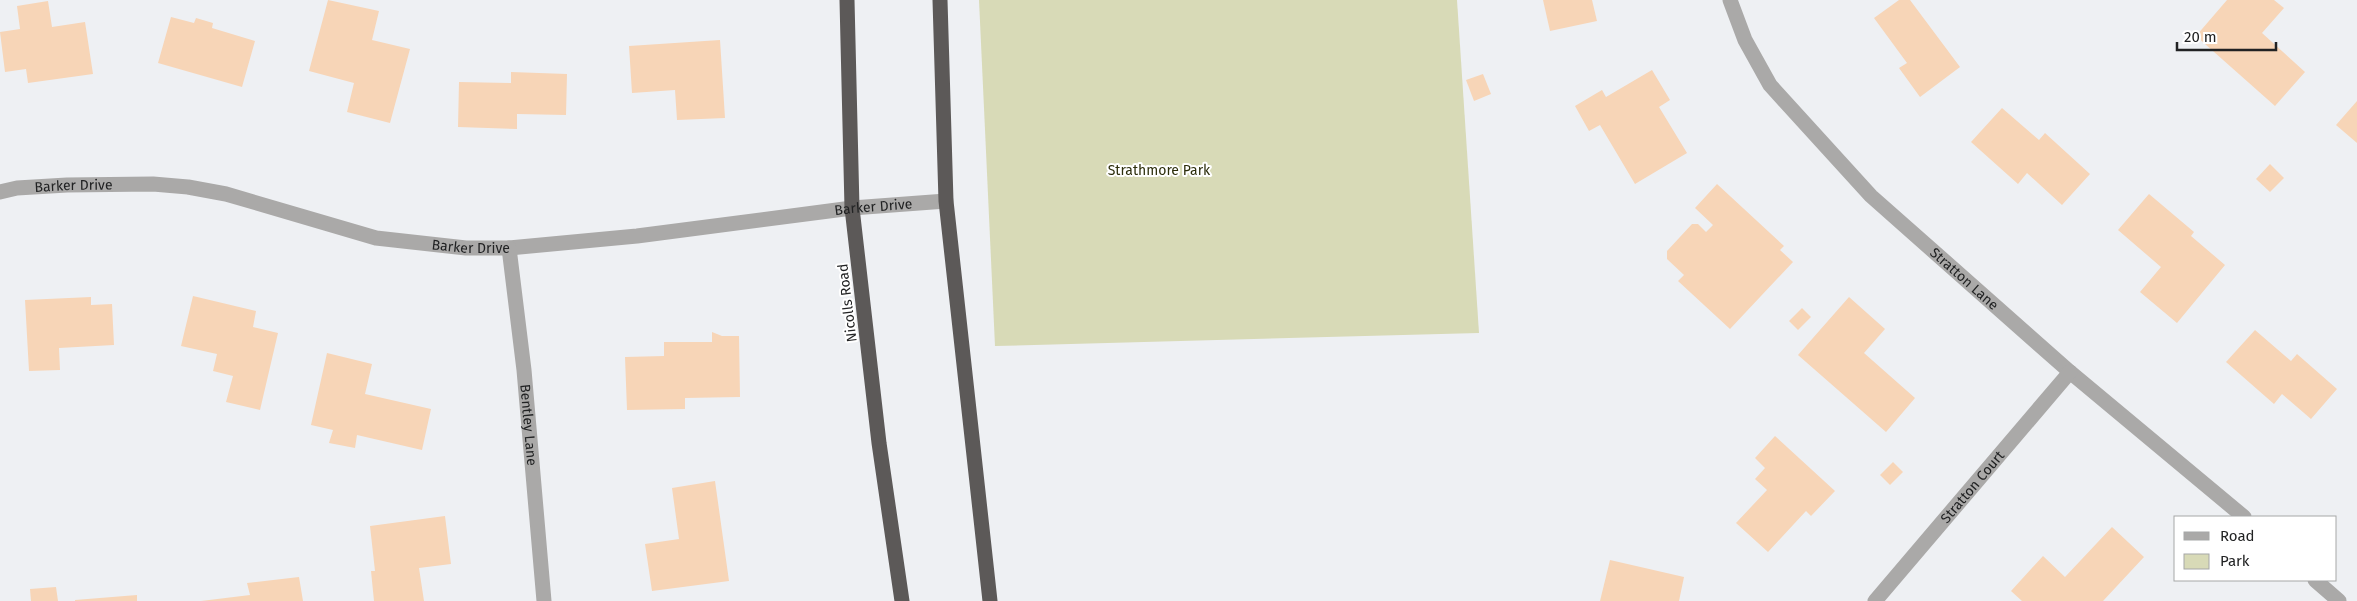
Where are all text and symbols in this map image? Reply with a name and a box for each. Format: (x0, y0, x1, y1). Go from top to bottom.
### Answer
scale bar (2177, 20, 2276, 52)
text: 20 m (2184, 28, 2217, 46)
park label: Strathmore Park (1108, 162, 1211, 179)
street label: Barker Drive (34, 176, 113, 196)
street label: Barker Drive (833, 196, 913, 219)
street label: Barker Drive (431, 236, 510, 257)
street label: Stratton Lane (1926, 244, 2002, 314)
street label: Nicolls Road (834, 263, 861, 343)
street label: Bentley Lane (516, 383, 540, 466)
street label: Stratton Court (1937, 447, 2009, 527)
legend (2174, 516, 2337, 581)
text: Road (2220, 527, 2255, 545)
text: Park (2220, 552, 2250, 570)

